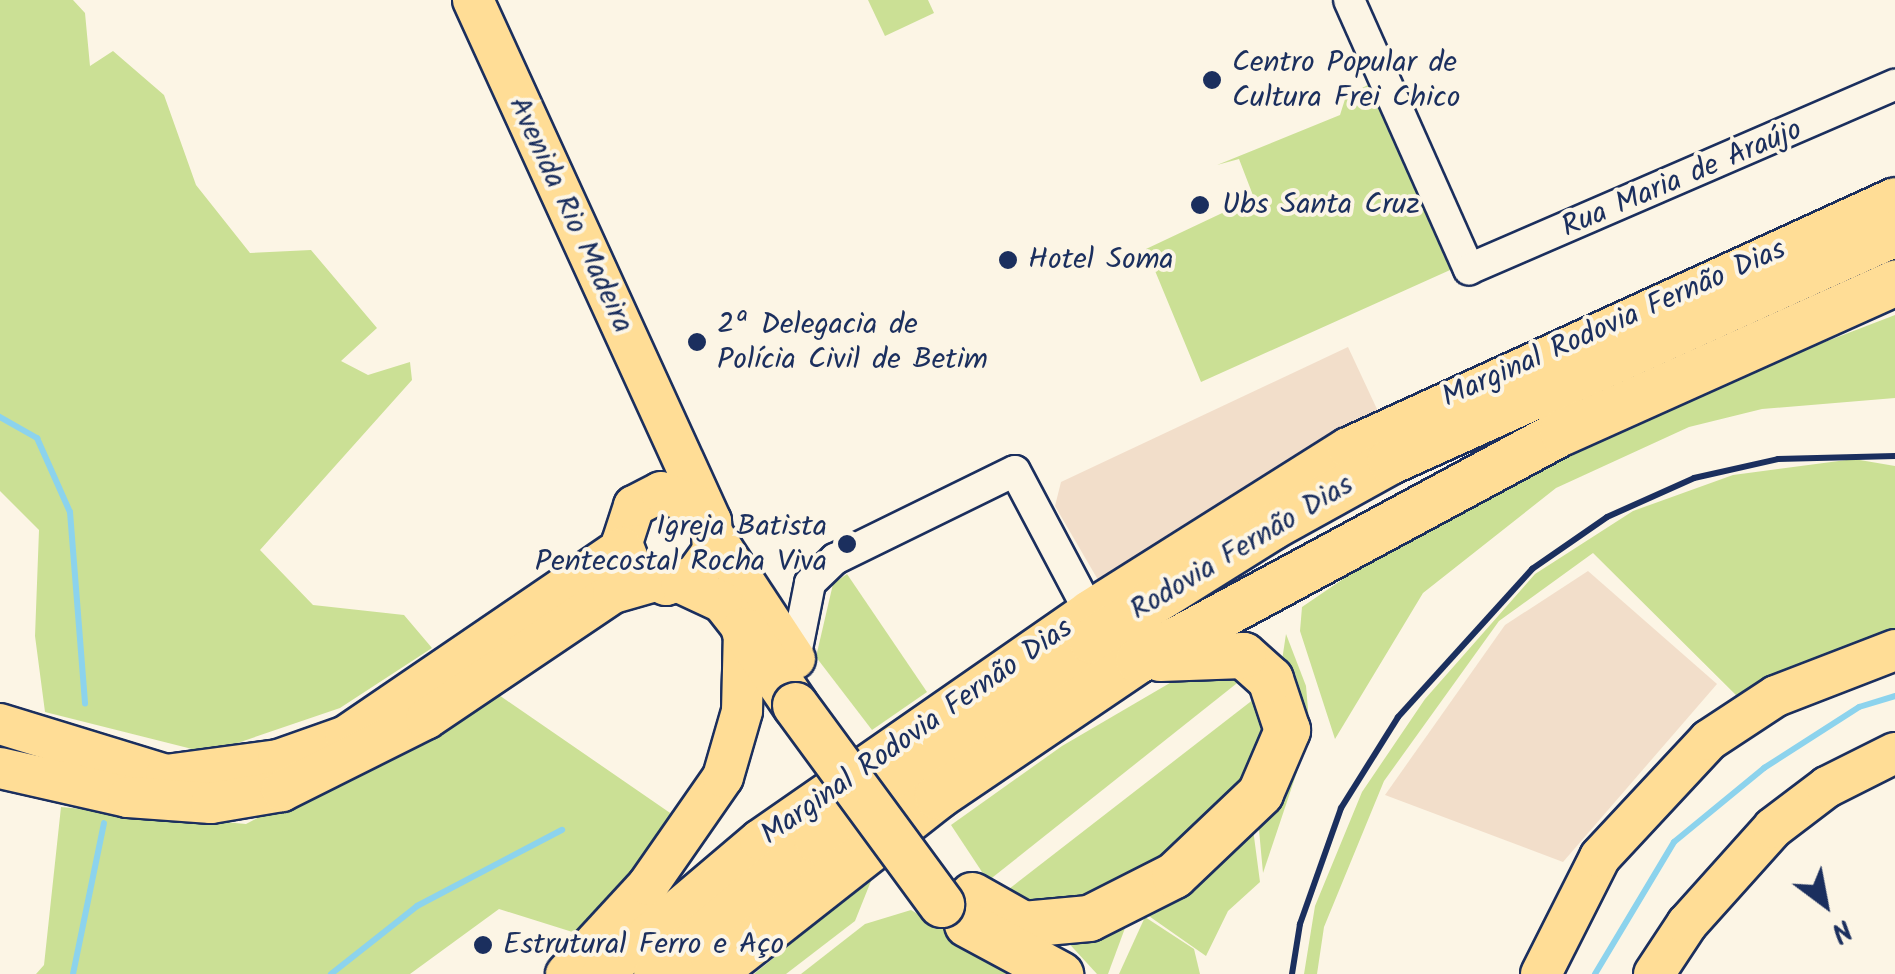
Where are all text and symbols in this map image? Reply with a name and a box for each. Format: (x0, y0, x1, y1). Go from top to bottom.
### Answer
place label: Centro Popular de Cultura Frei Chico (1232, 45, 1460, 116)
marker: Centro Popular de Cultura Frei Chico (1201, 69, 1223, 91)
street label: Avenida Rio Madeira (500, 91, 640, 339)
street label: Rua Maria de Araújo (1557, 112, 1807, 246)
place label: Ubs Santa Cruz (1222, 187, 1420, 223)
marker: Ubs Santa Cruz (1187, 192, 1213, 218)
street label: Marginal Rodovia Fernão Dias (1437, 232, 1791, 416)
place label: Hotel Soma (1028, 242, 1174, 278)
marker: Hotel Soma (997, 249, 1019, 271)
place label: 2ª Delegacia de Polícia Civil de Betim (717, 307, 988, 378)
marker: 2ª Delegacia de Polícia Civil de Betim (686, 331, 708, 353)
street label: Rodovia Fernão Dias (1124, 467, 1360, 629)
place label: Igreja Batista Pentecostal Rocha Viva (535, 509, 827, 580)
marker: Igreja Batista Pentecostal Rocha Viva (836, 533, 858, 555)
street label: Marginal Rodovia Fernão Dias (754, 610, 1080, 854)
north arrow (1775, 854, 1875, 954)
text: N (1822, 906, 1861, 954)
place label: Estrutural Ferro e Aço (503, 927, 784, 963)
marker: Estrutural Ferro e Aço (472, 934, 494, 956)

